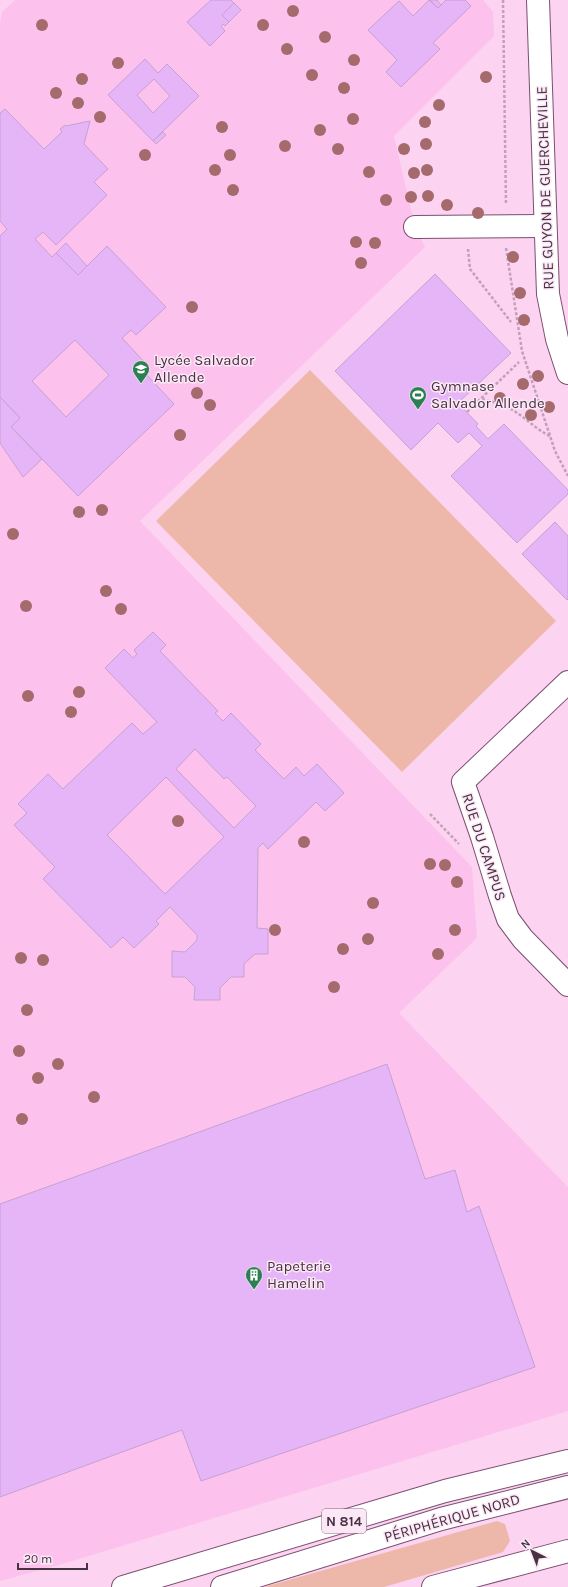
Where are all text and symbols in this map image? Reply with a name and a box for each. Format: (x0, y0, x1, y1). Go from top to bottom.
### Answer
street label: RUE GUYON DE GUERCHEVILLE (532, 86, 558, 290)
place label: Lycée Salvador Allende (154, 351, 255, 386)
school or university icon: Lycée Salvador Allende (131, 359, 151, 384)
place label: Gymnase Salvador Allende (431, 377, 545, 412)
sports icon: Gymnase Salvador Allende (408, 385, 428, 410)
street label: RUE DU CAMPUS (458, 791, 510, 903)
place label: Papeterie Hamelin (267, 1257, 331, 1292)
building icon: Papeterie Hamelin (244, 1265, 264, 1290)
street label: PÉRIPHÉRIQUE NORD (382, 1490, 522, 1546)
road number: N 814 (322, 1509, 366, 1533)
north arrow (512, 1531, 552, 1571)
text: N (518, 1536, 533, 1551)
scale bar (18, 1545, 87, 1571)
text: 20 m (24, 1552, 52, 1566)

